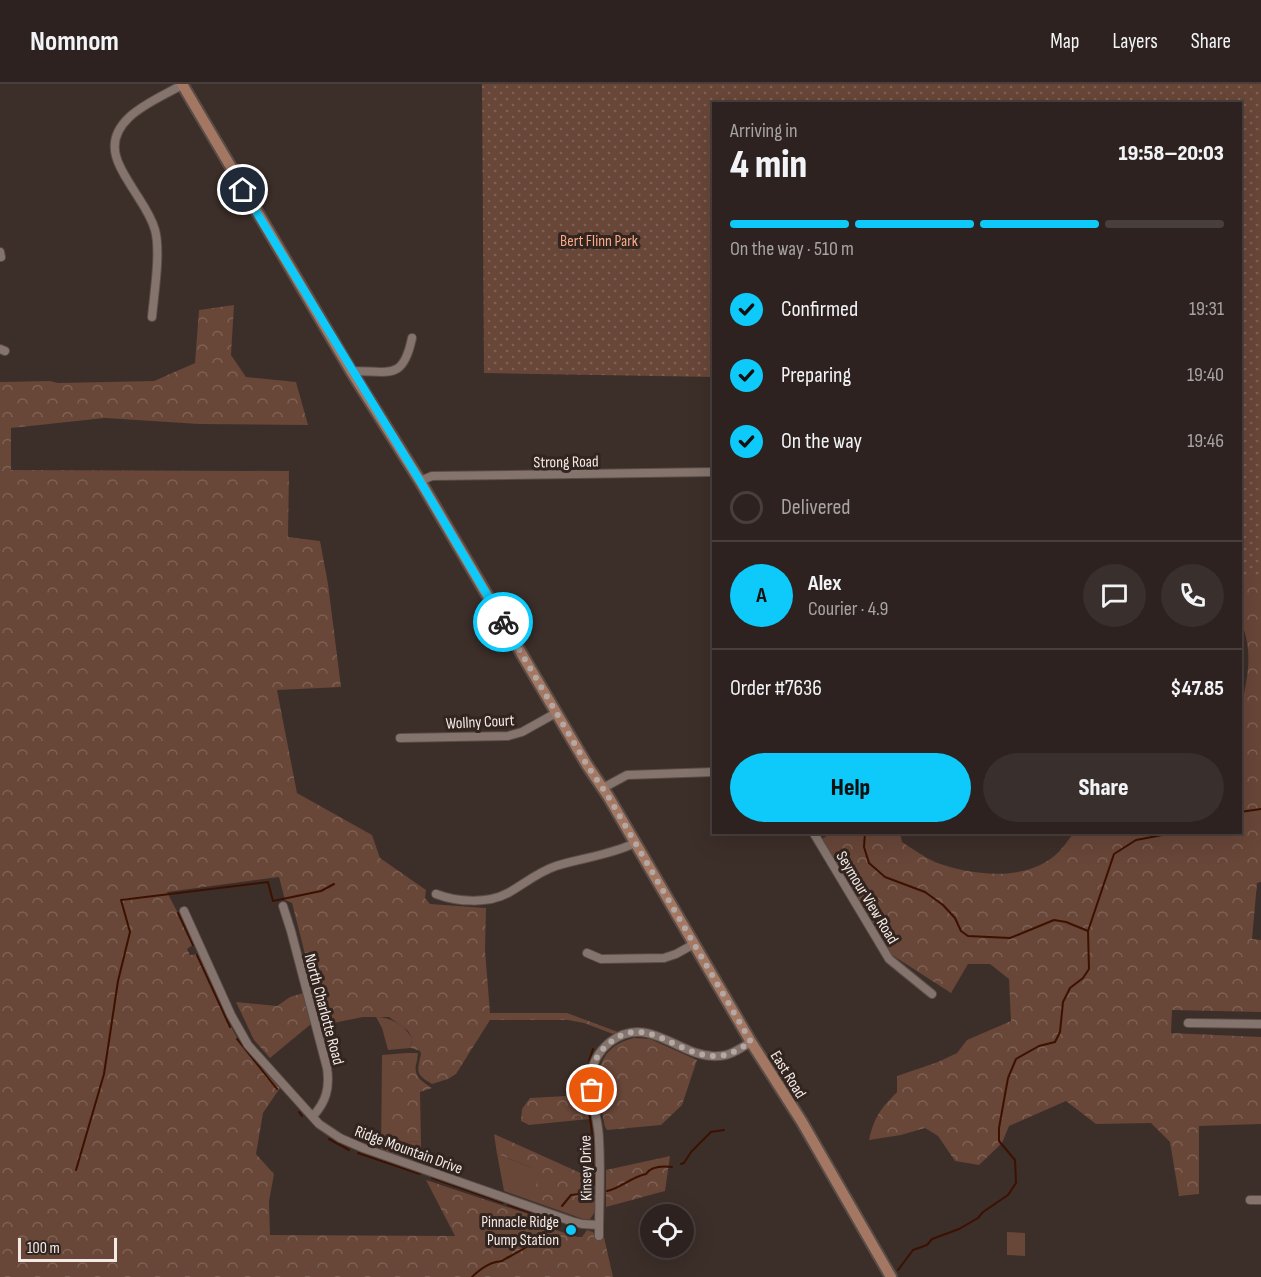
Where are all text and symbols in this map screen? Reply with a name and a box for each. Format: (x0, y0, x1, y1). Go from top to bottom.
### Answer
text: Nomnom (30, 25, 119, 58)
text: Map (1050, 29, 1079, 54)
text: Layers (1112, 29, 1158, 54)
text: Share (1191, 29, 1231, 54)
text: Arriving in (730, 119, 798, 143)
text: 19:58–20:03 (1119, 140, 1224, 167)
text: 4 min (730, 142, 807, 189)
pin (217, 164, 268, 215)
icon: home (226, 173, 259, 206)
park label: Bert Flinn Park (560, 232, 638, 251)
text: On the way · 510 m (730, 237, 854, 261)
icon: check (730, 293, 763, 326)
text: Confirmed (781, 296, 858, 323)
text: 19:31 (1189, 297, 1224, 321)
icon: check (730, 359, 763, 392)
text: Preparing (781, 362, 851, 389)
text: 19:40 (1187, 363, 1224, 387)
icon: check (730, 425, 763, 458)
text: On the way (781, 428, 862, 455)
text: 19:46 (1187, 429, 1224, 453)
street label: Strong Road (533, 452, 599, 473)
text: Delivered (781, 494, 850, 521)
button: chat (1083, 564, 1146, 627)
button: phone (1161, 564, 1224, 627)
text: Alex (808, 570, 841, 597)
text: A (756, 582, 767, 609)
courier (473, 592, 533, 652)
text: Courier · 4.9 (808, 597, 888, 621)
icon: bike (487, 606, 520, 639)
text: Order #7636 (730, 675, 822, 702)
text: $47.85 (1170, 675, 1224, 702)
street label: Wollny Court (445, 711, 515, 734)
button: Help (730, 753, 971, 822)
button: Share (983, 753, 1224, 822)
street label: Seymour View Road (832, 848, 902, 948)
street label: North Charlotte Road (300, 952, 347, 1067)
street label: East Road (766, 1048, 810, 1102)
pin (566, 1064, 617, 1115)
icon: bag (575, 1073, 608, 1106)
street label: Ridge Mountain Drive (352, 1122, 465, 1179)
street label: Kinsey Drive (576, 1135, 597, 1201)
map controls (640, 1204, 694, 1258)
button: locate (640, 1204, 694, 1258)
place label: Pinnacle Ridge Pump Station (481, 1213, 559, 1250)
marker: Pinnacle Ridge Pump Station (564, 1223, 578, 1237)
scale bar (18, 1235, 117, 1262)
text: 100 m (27, 1239, 60, 1258)

